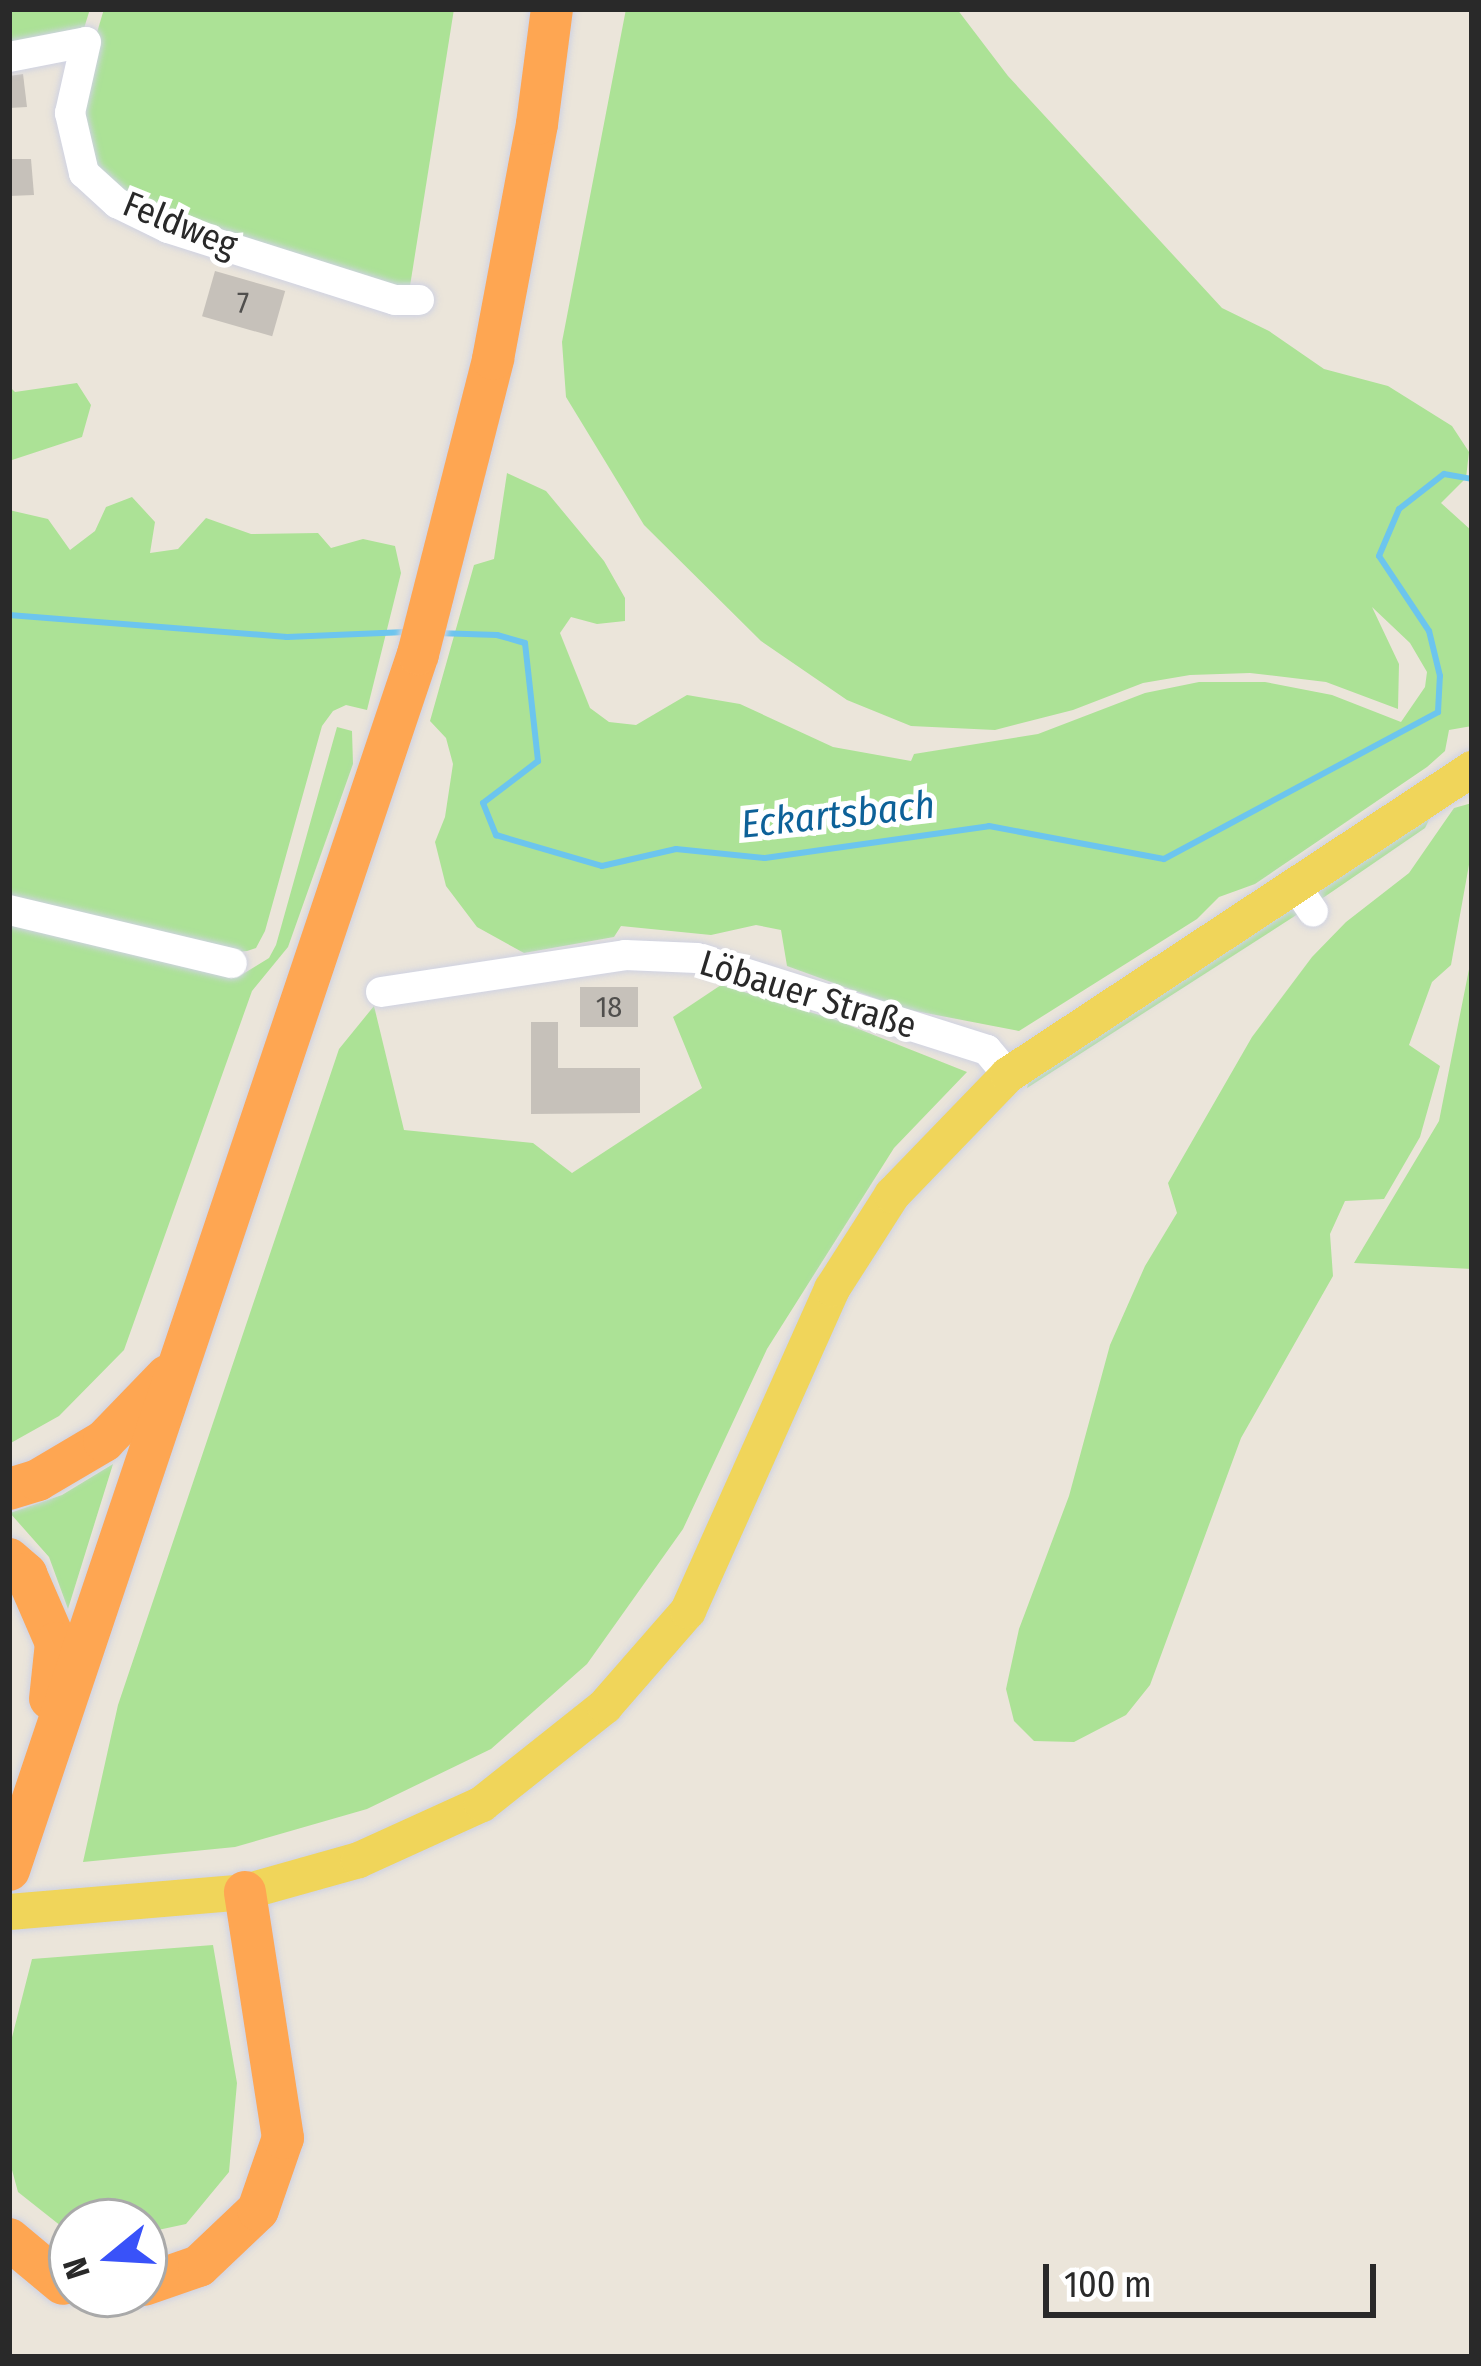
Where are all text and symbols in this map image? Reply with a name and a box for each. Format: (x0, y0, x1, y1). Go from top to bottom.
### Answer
street label: Feldweg (117, 183, 243, 267)
house number: 7 (237, 285, 249, 321)
water label: Eckartsbach (739, 782, 937, 848)
street label: Löbauer Straße (695, 942, 921, 1048)
house number: 18 (596, 989, 622, 1025)
north arrow (48, 2198, 168, 2318)
scale bar (1049, 2240, 1382, 2314)
text: N (55, 2253, 99, 2284)
text: 100 m (1064, 2263, 1152, 2307)

